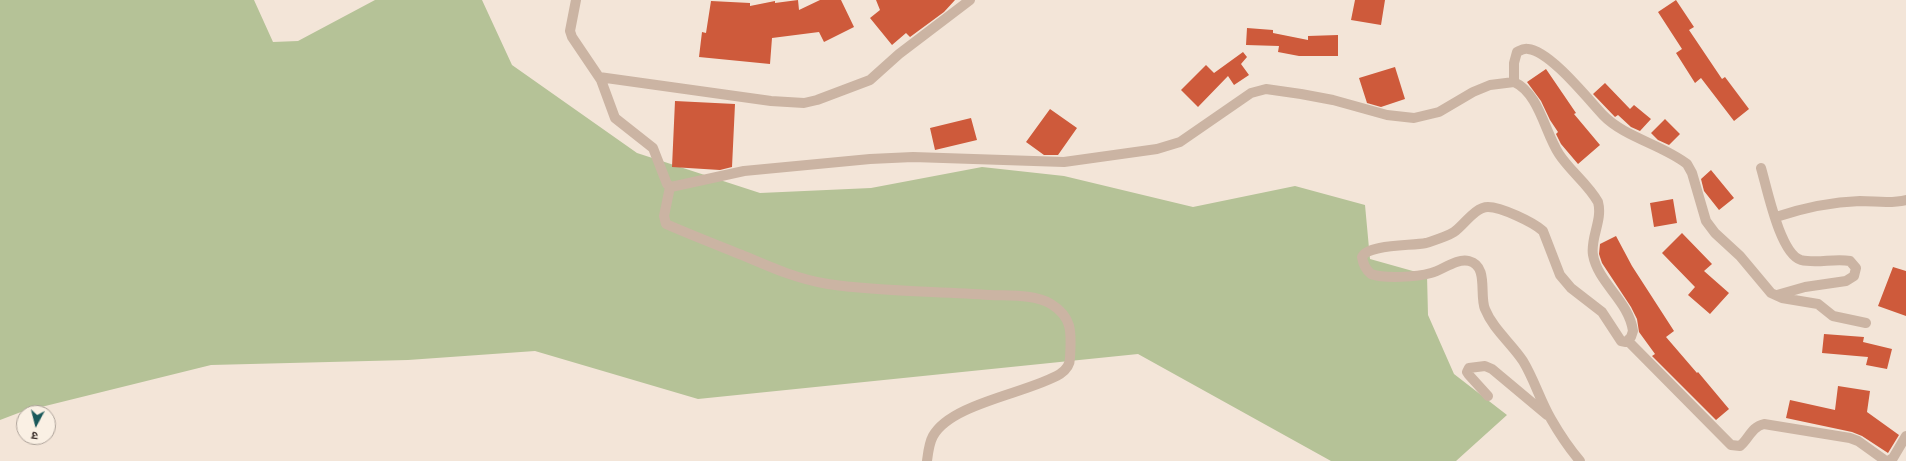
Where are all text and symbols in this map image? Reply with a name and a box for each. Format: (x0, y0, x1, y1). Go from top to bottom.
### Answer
north arrow (16, 405, 56, 445)
text: उ (31, 429, 39, 443)

